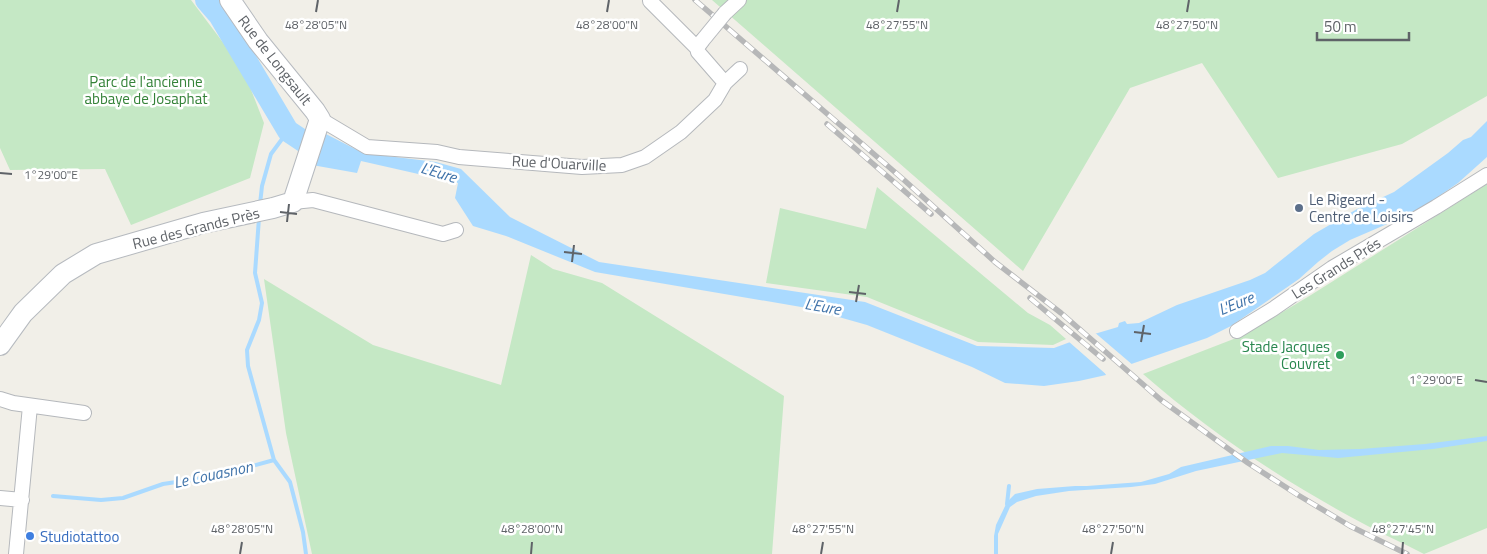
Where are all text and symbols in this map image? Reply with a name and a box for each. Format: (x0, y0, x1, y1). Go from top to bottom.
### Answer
street label: Rue de Longsault (232, 10, 318, 111)
scale bar (1317, 10, 1410, 42)
text: 48°28'05"N (285, 15, 347, 34)
text: 48°28'00"N (576, 15, 638, 34)
text: 48°27'55"N (866, 15, 928, 34)
text: 48°27'50"N (1156, 15, 1218, 34)
text: 50 m (1324, 15, 1357, 38)
park label: Parc de l'ancienne abbaye de Josaphat (85, 70, 208, 110)
street label: Rue d'Ouarville (511, 149, 607, 177)
water label: L'Eure (418, 155, 461, 189)
text: 1°29'00"E (24, 165, 78, 184)
place label: Le Rigeard - Centre de Loisirs (1309, 188, 1413, 228)
street label: Rue des Grands Près (130, 201, 262, 255)
marker: Le Rigeard - Centre de Loisirs (1293, 202, 1305, 214)
street label: Les Grands Prés (1287, 231, 1385, 305)
water label: L'Eure (1215, 284, 1259, 321)
water label: L'Eure (803, 291, 845, 321)
place label: Stade Jacques Couvret (1242, 335, 1331, 375)
marker: Stade Jacques Couvret (1334, 349, 1346, 361)
text: 1°29'00"E (1409, 370, 1463, 389)
water label: Le Couasnon (171, 454, 256, 494)
text: 48°28'05"N (211, 519, 273, 538)
text: 48°28'00"N (501, 519, 563, 538)
text: 48°27'55"N (792, 519, 854, 538)
text: 48°27'50"N (1082, 519, 1144, 538)
text: 48°27'45"N (1372, 519, 1434, 538)
place label: Studiotattoo (40, 525, 120, 548)
marker: Studiotattoo (24, 530, 36, 542)

